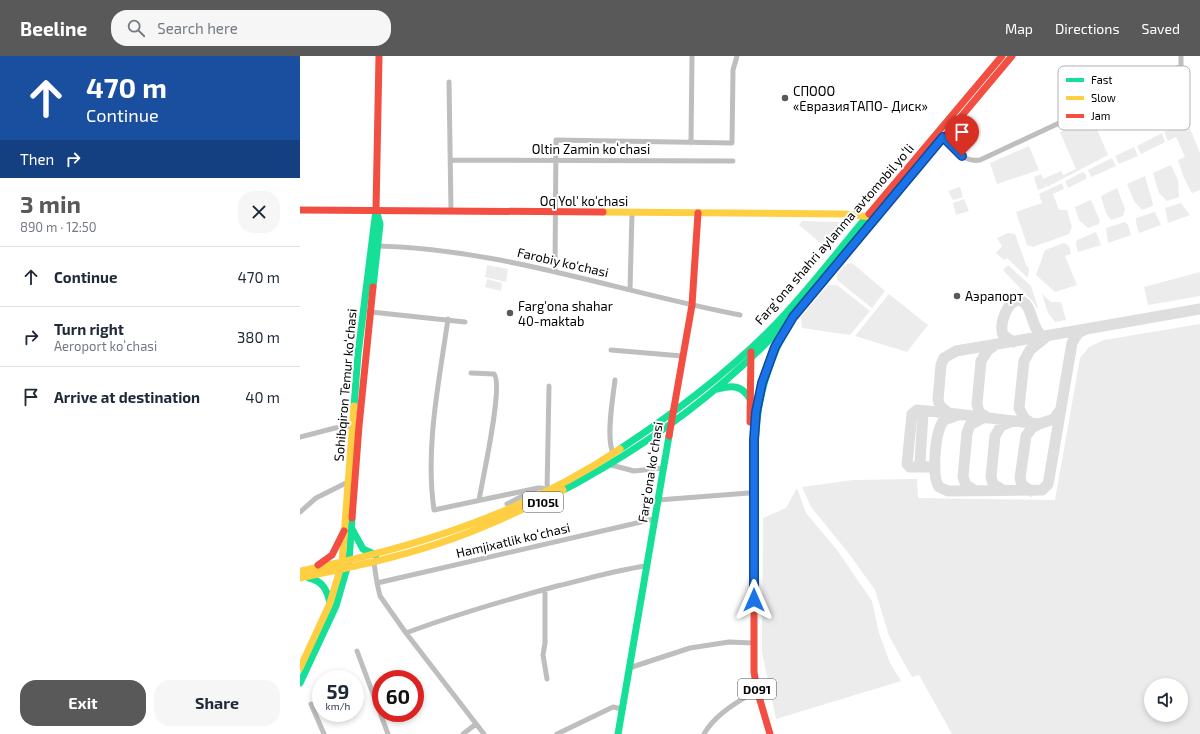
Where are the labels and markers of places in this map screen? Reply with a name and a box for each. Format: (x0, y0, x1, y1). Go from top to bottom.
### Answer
place label: СПООО «ЕвразияТАПО- Диск» (793, 83, 928, 114)
marker: СПООО «ЕвразияТАПО- Диск» (780, 93, 790, 103)
pin (945, 115, 979, 156)
place label: Аэрапорт (965, 288, 1024, 304)
marker: Аэрапорт (952, 291, 962, 301)
place label: Farg'ona shahar 40-maktab (518, 298, 613, 329)
marker: Farg'ona shahar 40-maktab (505, 308, 515, 318)

